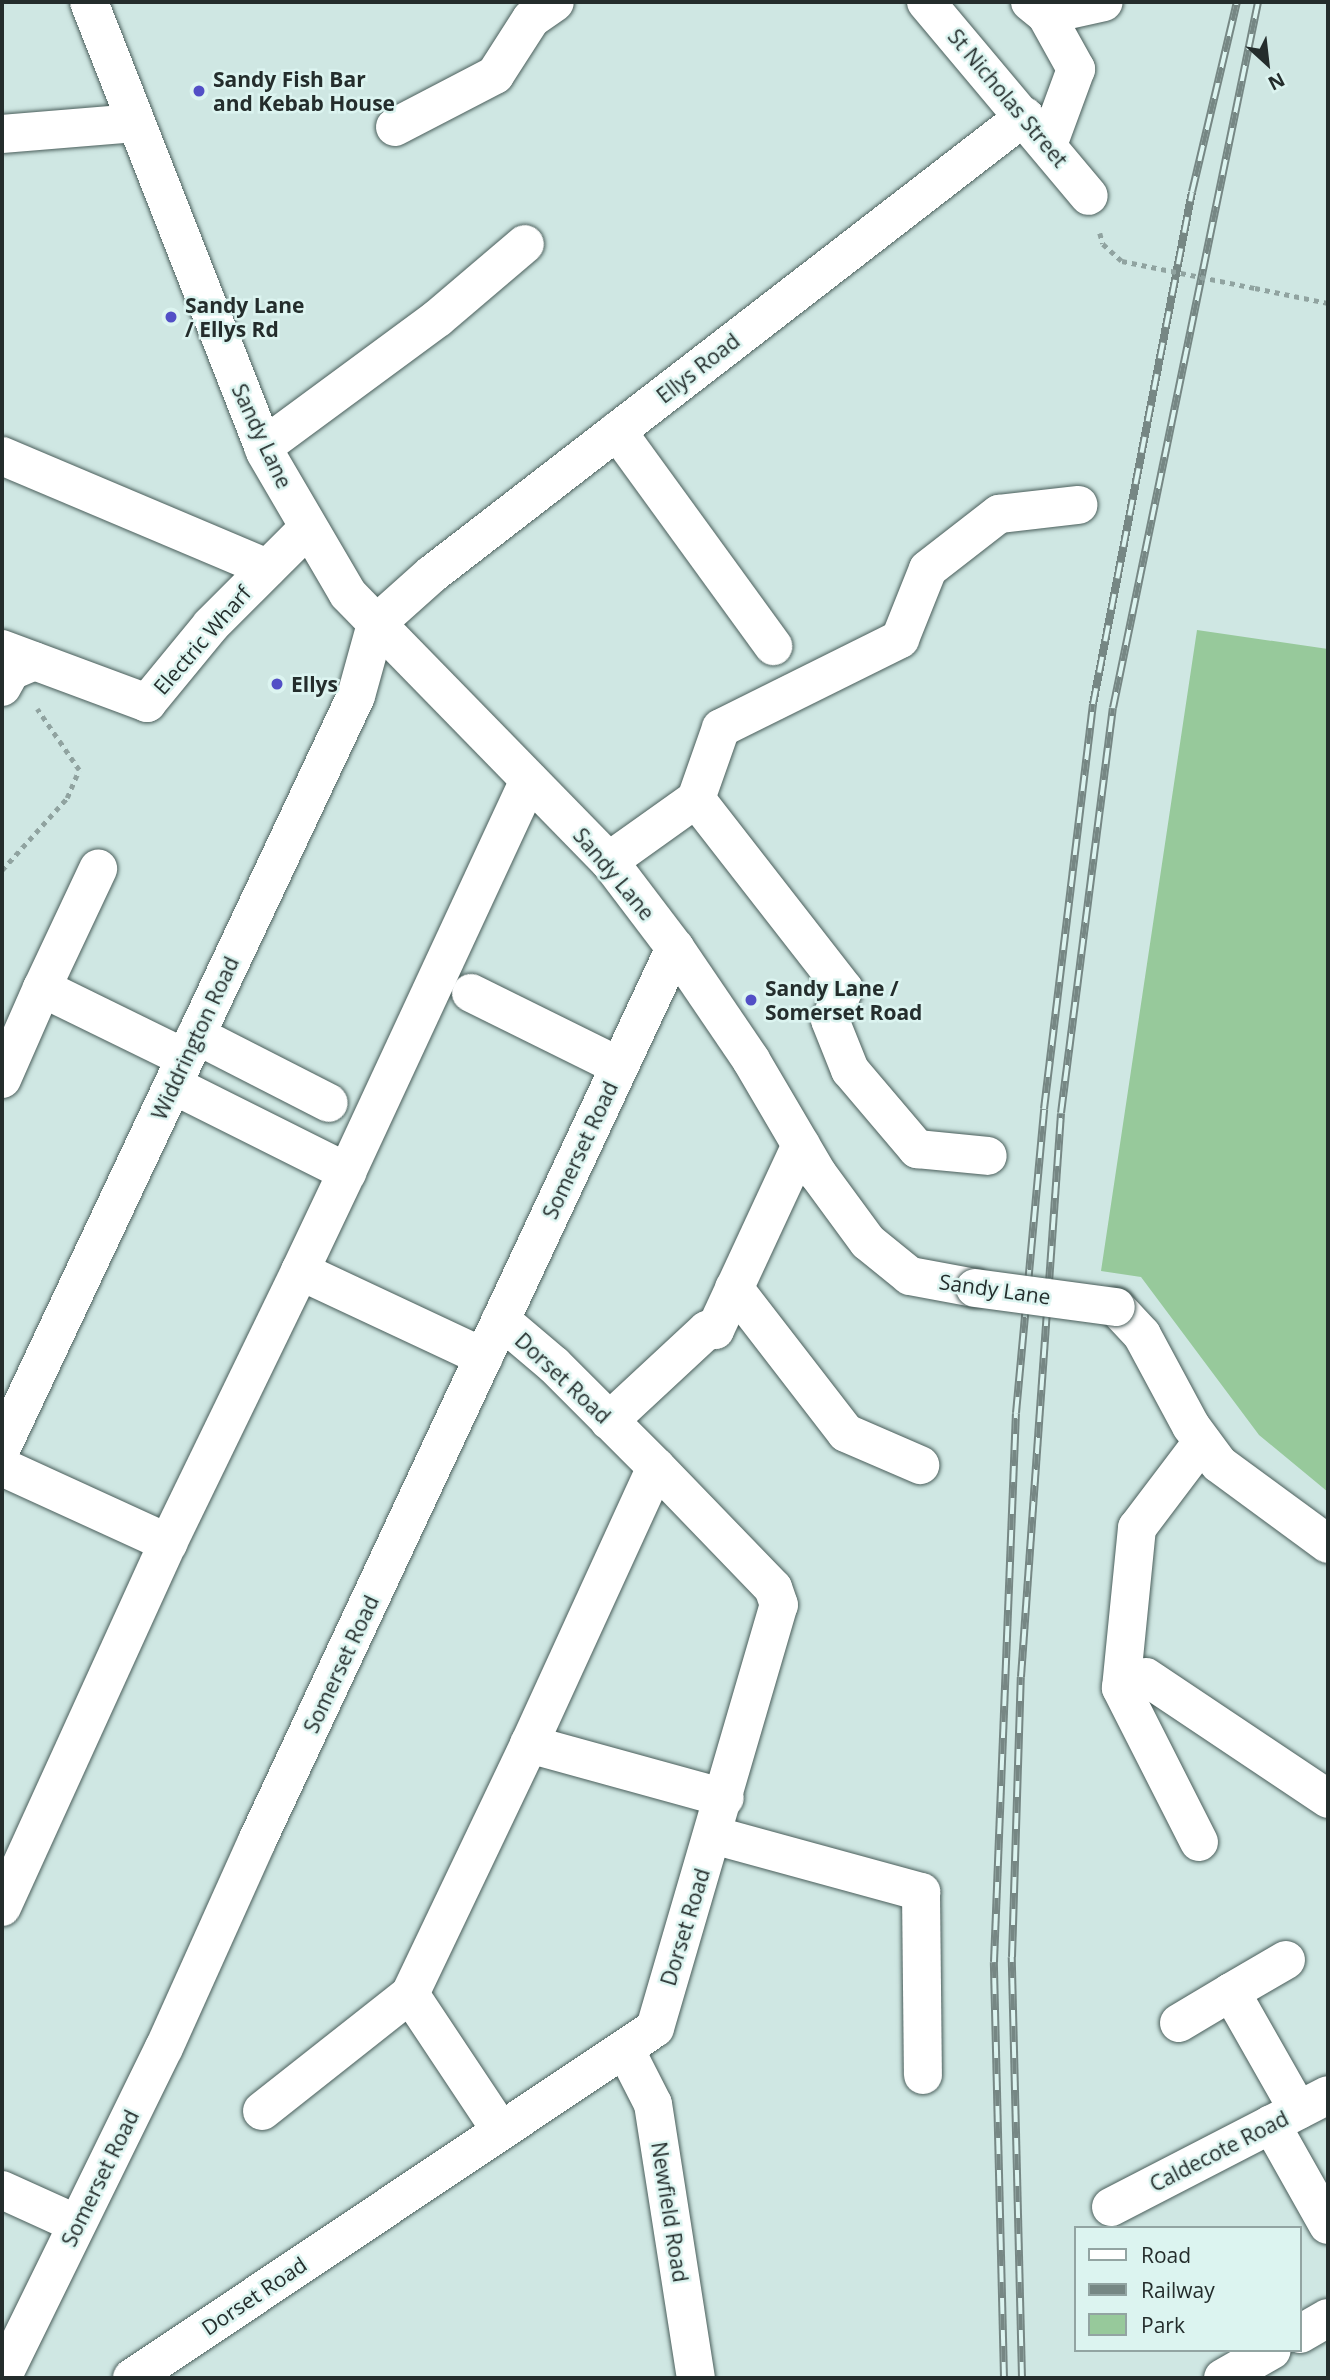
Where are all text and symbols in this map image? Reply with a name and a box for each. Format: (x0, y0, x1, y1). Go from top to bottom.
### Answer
street label: St Nicholas Street (943, 24, 1073, 172)
north arrow (1232, 28, 1302, 98)
place label: Sandy Fish Bar and Kebab House (213, 66, 395, 116)
text: N (1264, 67, 1289, 97)
marker: Sandy Fish Bar and Kebab House (191, 83, 207, 99)
place label: Sandy Lane / Ellys Rd (185, 292, 304, 342)
marker: Sandy Lane / Ellys Rd (163, 309, 179, 325)
street label: Ellys Road (651, 328, 745, 408)
street label: Sandy Lane (227, 380, 297, 492)
street label: Electric Wharf (148, 581, 256, 699)
place label: Ellys (291, 671, 338, 697)
marker: Ellys (269, 676, 285, 692)
street label: Sandy Lane (568, 823, 660, 925)
street label: Widdrington Road (146, 952, 244, 1124)
place label: Sandy Lane / Somerset Road (765, 975, 922, 1025)
marker: Sandy Lane / Somerset Road (743, 992, 759, 1008)
street label: Somerset Road (537, 1077, 623, 1223)
street label: Sandy Lane (938, 1269, 1052, 1309)
street label: Dorset Road (510, 1327, 616, 1429)
street label: Somerset Road (298, 1591, 384, 1737)
street label: Dorset Road (655, 1865, 715, 1989)
street label: Caldecote Road (1145, 2105, 1293, 2197)
street label: Somerset Road (56, 2106, 144, 2250)
street label: Newfield Road (646, 2140, 694, 2284)
legend (1074, 2226, 1302, 2352)
text: Road (1141, 2241, 1191, 2269)
street label: Dorset Road (197, 2252, 311, 2340)
text: Railway (1141, 2276, 1215, 2304)
text: Park (1141, 2311, 1185, 2339)

